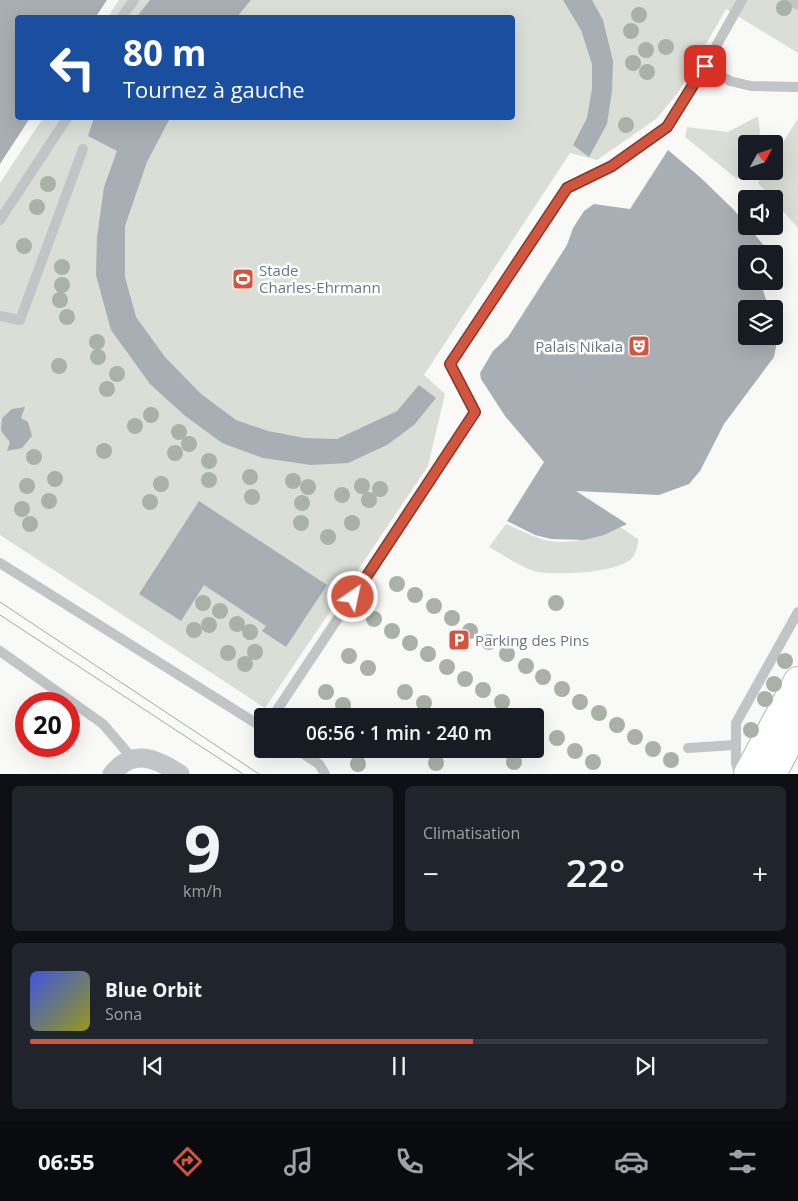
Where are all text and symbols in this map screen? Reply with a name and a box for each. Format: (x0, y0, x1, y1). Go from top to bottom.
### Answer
text: 80 m (123, 29, 206, 76)
icon: left (40, 35, 105, 100)
pin (684, 45, 726, 87)
icon: arrive (691, 52, 719, 80)
text: Tournez à gauche (123, 74, 305, 104)
north arrow (738, 135, 782, 180)
map controls (738, 135, 783, 345)
button: sound (738, 190, 783, 235)
button: search (738, 245, 783, 290)
place label: Stade Charles-Ehrmann (259, 260, 381, 297)
sports icon: Stade Charles-Ehrmann (231, 267, 255, 291)
button: layers (738, 300, 783, 345)
theatre icon: Palais Nikaia (627, 334, 651, 358)
place label: Palais Nikaia (535, 336, 623, 356)
position arrow (326, 570, 378, 622)
parking icon: Parking des Pins (447, 628, 471, 652)
place label: Parking des Pins (475, 630, 589, 650)
speed limit sign: 20 (15, 692, 80, 757)
text: 06:56 · 1 min · 240 m (306, 720, 492, 746)
text: 9 (184, 803, 221, 891)
text: Climatisation (423, 822, 520, 844)
text: 22° (566, 846, 625, 898)
text: − (423, 854, 439, 892)
text: + (752, 854, 768, 892)
text: km/h (183, 880, 222, 902)
text: Blue Orbit (105, 977, 202, 1003)
text: Sona (105, 1003, 142, 1025)
icon: previous (139, 1052, 167, 1080)
icon: pause (385, 1052, 413, 1080)
icon: next (631, 1052, 659, 1080)
icon: directions (170, 1144, 205, 1179)
icon: music (281, 1144, 316, 1179)
icon: phone (392, 1144, 427, 1179)
icon: climate (503, 1144, 538, 1179)
icon: car (614, 1144, 649, 1179)
icon: filters (725, 1144, 760, 1179)
text: 06:55 (38, 1146, 95, 1176)

